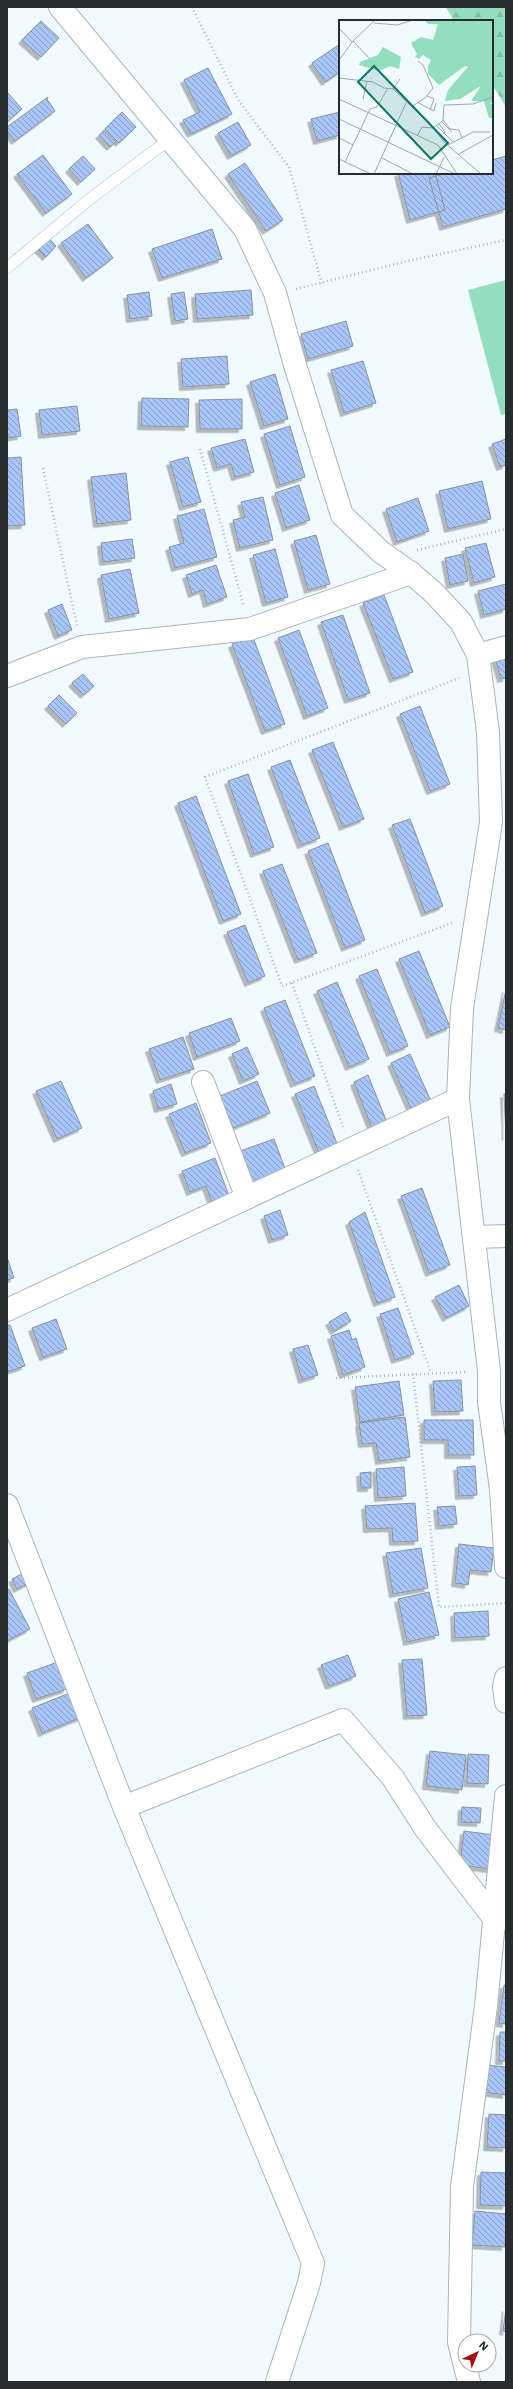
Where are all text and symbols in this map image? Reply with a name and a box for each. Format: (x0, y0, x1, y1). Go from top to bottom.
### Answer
inset map (339, 20, 493, 174)
north arrow (457, 2333, 497, 2373)
text: N (476, 2339, 491, 2354)

